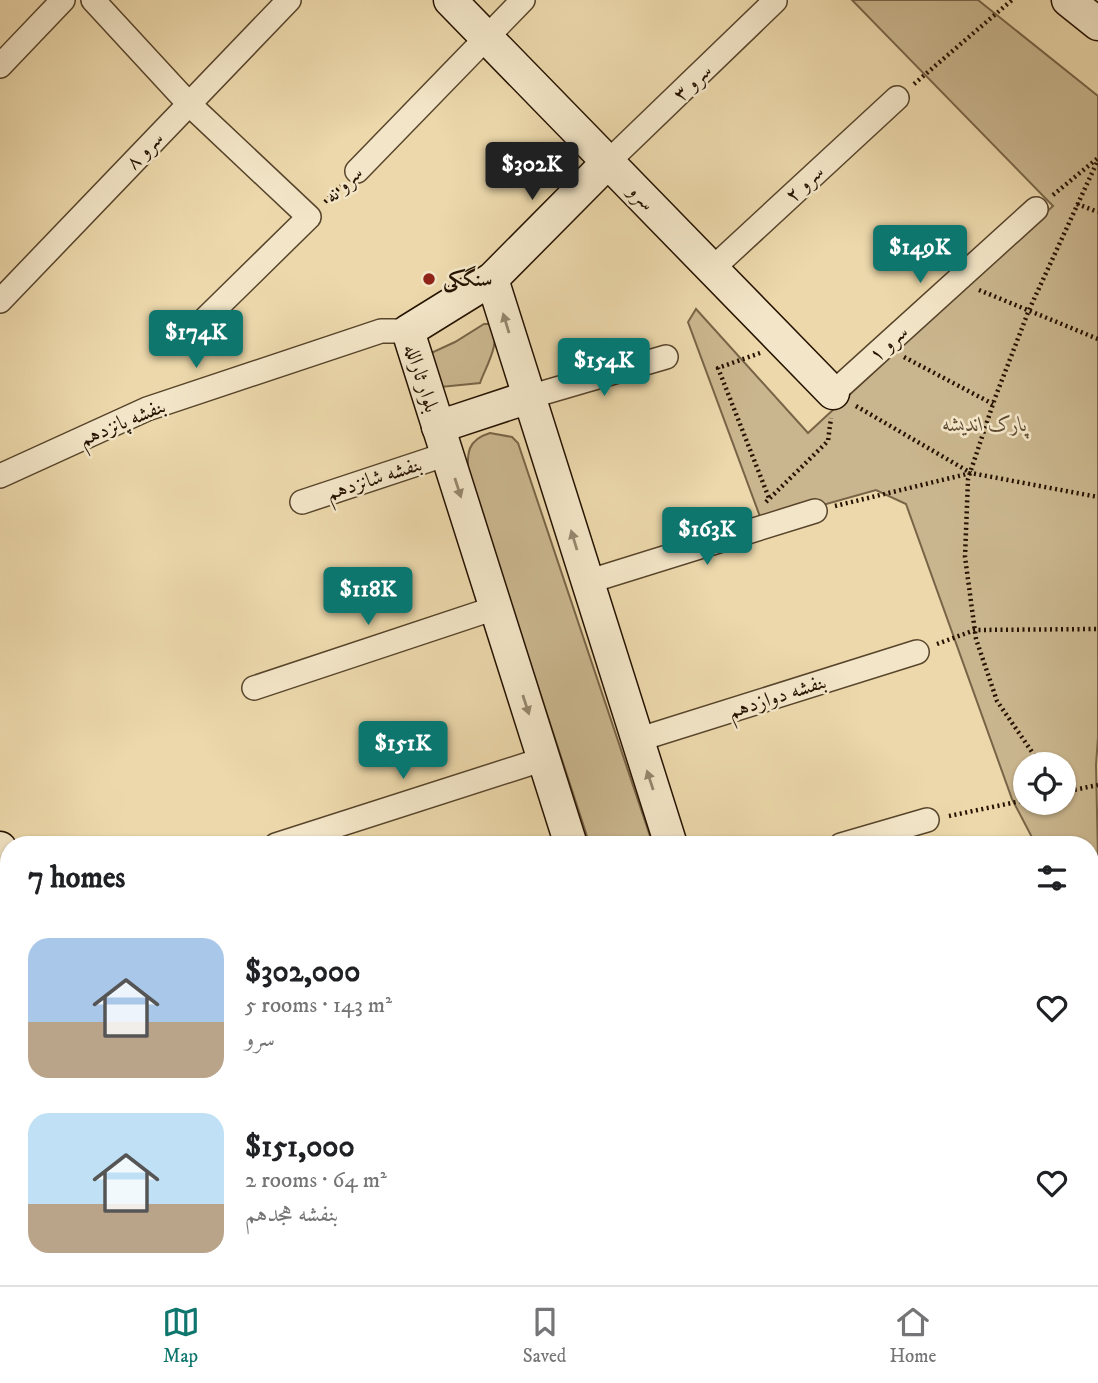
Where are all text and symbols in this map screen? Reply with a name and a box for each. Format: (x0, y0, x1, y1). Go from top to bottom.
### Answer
street label: سرو ۳ (668, 58, 718, 107)
street label: سرو ۸ (120, 126, 169, 176)
pin: $302K (483, 142, 581, 202)
text: $302K (502, 150, 562, 179)
street label: سرو ۲ (780, 159, 830, 208)
street label: سرو نه (319, 160, 368, 209)
street label: سرو (621, 177, 660, 217)
pin: $149K (871, 226, 969, 285)
text: $149K (889, 233, 951, 262)
place label: سنگکی (443, 265, 493, 293)
marker: سنگکی (421, 271, 437, 287)
pin: $174K (147, 310, 245, 370)
one-way arrow (500, 312, 511, 333)
text: $174K (165, 318, 227, 347)
street label: سرو ۱ (864, 319, 914, 368)
pin: $154K (555, 338, 653, 398)
street label: بلوار ثارالله (398, 341, 444, 416)
text: $154K (574, 346, 634, 375)
street label: بنفشه پانزدهم (75, 393, 172, 458)
park label: پارک اندیشه (942, 412, 1030, 439)
street label: بنفشه شانزدهم (323, 451, 427, 512)
one-way arrow (453, 478, 463, 499)
pin: $163K (658, 508, 756, 567)
text: $163K (678, 515, 736, 544)
one-way arrow (568, 529, 578, 550)
pin: $118K (319, 568, 417, 627)
text: $118K (339, 575, 397, 604)
street label: بنفشه دوازدهم (725, 669, 832, 731)
one-way arrow (522, 695, 532, 716)
pin: $151K (354, 722, 452, 781)
text: $151K (375, 729, 431, 758)
map controls (1013, 752, 1076, 815)
button: locate (1013, 752, 1076, 815)
one-way arrow (644, 770, 655, 791)
icon: filters (1033, 859, 1071, 897)
text: 7 homes (28, 860, 125, 897)
text: $302,000 (245, 954, 360, 991)
icon: home (84, 966, 168, 1050)
icon: heart (1033, 989, 1071, 1027)
text: 5 rooms · 143 m² (245, 991, 392, 1020)
text: سرو (245, 1025, 275, 1054)
text: $151,000 (245, 1129, 355, 1166)
icon: home (84, 1141, 168, 1225)
icon: heart (1033, 1164, 1071, 1202)
text: 2 rooms · 64 m² (245, 1166, 387, 1195)
text: بنفشه هجدهم (245, 1200, 338, 1229)
tab: Map (162, 1303, 200, 1368)
tab: Saved (523, 1303, 566, 1368)
tab: Home (889, 1303, 936, 1368)

